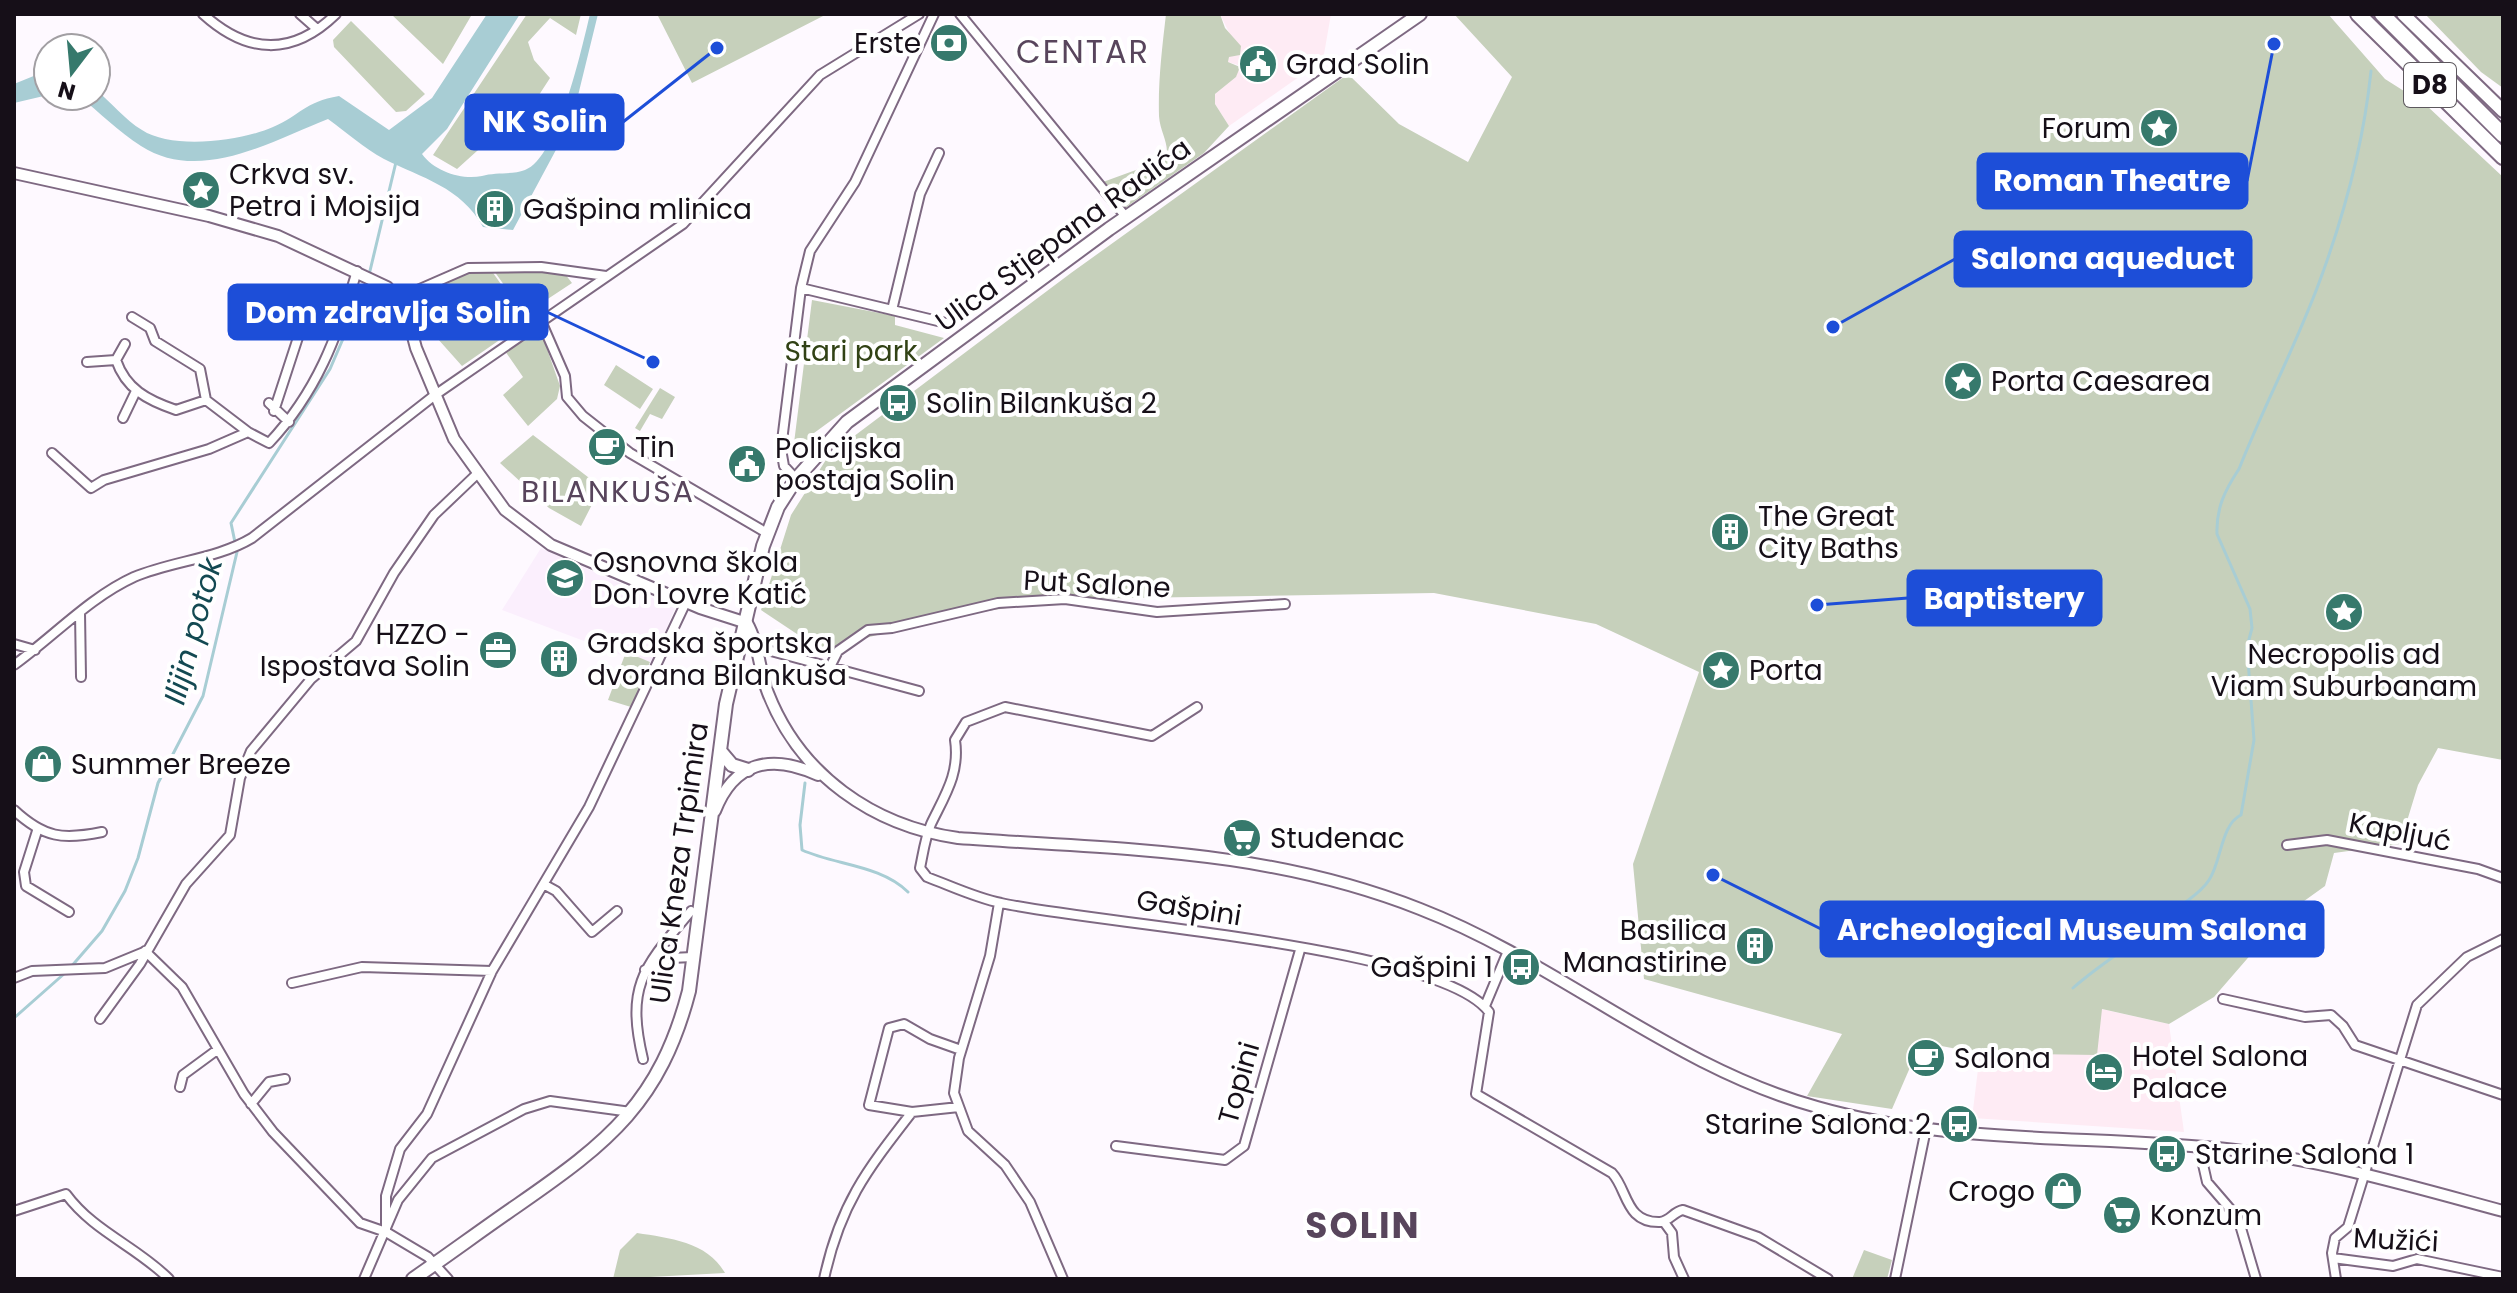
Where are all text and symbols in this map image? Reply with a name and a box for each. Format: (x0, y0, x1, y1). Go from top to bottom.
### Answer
bank icon: Erste (928, 22, 970, 64)
place label: Erste (854, 24, 921, 63)
district label: CENTAR (1016, 29, 1150, 74)
north arrow (32, 32, 112, 112)
public building icon: Grad Solin (1237, 43, 1279, 85)
place label: Grad Solin (1286, 45, 1430, 84)
road number: D8 (2404, 63, 2456, 107)
text: N (54, 74, 79, 108)
callout: NK Solin (466, 95, 623, 149)
text: NK Solin (482, 100, 608, 143)
place icon: Forum (2138, 107, 2180, 149)
place label: Forum (2042, 109, 2131, 148)
street label: Ulica Stjepana Radića (927, 129, 1199, 341)
callout: Roman Theatre (1978, 154, 2247, 208)
place label: Crkva sv. Petra i Mojsija (229, 155, 420, 226)
text: Roman Theatre (1993, 159, 2231, 202)
place icon: Crkva sv. Petra i Mojsija (180, 169, 222, 211)
building icon: Gašpina mlinica (474, 188, 516, 230)
place label: Gašpina mlinica (523, 190, 752, 229)
callout: Salona aqueduct (1955, 232, 2251, 286)
text: Salona aqueduct (1971, 237, 2235, 280)
callout: Dom zdravlja Solin (229, 285, 547, 339)
text: Dom zdravlja Solin (245, 291, 531, 334)
park label: Stari park (784, 332, 918, 371)
place icon: Porta Caesarea (1942, 360, 1984, 402)
place label: Porta Caesarea (1991, 362, 2210, 401)
bus stop icon: Solin Bilankuša 2 (877, 382, 919, 424)
place label: Solin Bilankuša 2 (926, 384, 1157, 423)
cafe icon: Tin (586, 426, 628, 468)
place label: Tin (635, 428, 675, 467)
place label: Policijska postaja Solin (775, 429, 955, 500)
public building icon: Policijska postaja Solin (726, 443, 768, 485)
district label: BILANKUŠA (521, 470, 695, 513)
place label: The Great City Baths (1758, 497, 1899, 568)
building icon: The Great City Baths (1709, 511, 1751, 553)
place label: Osnovna škola Don Lovre Katić (593, 543, 807, 614)
water label: Ilijin potok (153, 551, 234, 709)
school or university icon: Osnovna škola Don Lovre Katić (544, 557, 586, 599)
street label: Put Salone (1022, 561, 1172, 607)
callout: Baptistery (1908, 571, 2101, 625)
text: Baptistery (1924, 577, 2084, 620)
place icon: Necropolis ad Viam Suburbanam (2323, 591, 2365, 633)
place label: HZZO - Ispostava Solin (260, 615, 470, 686)
place label: Gradska športska dvorana Bilankuša (587, 624, 847, 695)
office icon: HZZO - Ispostava Solin (477, 629, 519, 671)
place label: Necropolis ad Viam Suburbanam (2211, 635, 2477, 706)
building icon: Gradska športska dvorana Bilankuša (538, 638, 580, 680)
place icon: Porta (1700, 649, 1742, 691)
place label: Porta (1749, 651, 1823, 690)
street label: Ulica Kneza Trpimira (640, 720, 718, 1006)
shop icon: Summer Breeze (22, 743, 64, 785)
place label: Summer Breeze (71, 745, 291, 784)
street label: Kapljuć (2346, 803, 2454, 861)
supermarket icon: Studenac (1221, 817, 1263, 859)
place label: Studenac (1270, 819, 1405, 858)
street label: Gašpini (1134, 880, 1244, 936)
callout: Archeological Museum Salona (1821, 902, 2323, 956)
text: Archeological Museum Salona (1837, 908, 2307, 951)
place label: Basilica Manastirine (1563, 911, 1727, 982)
building icon: Basilica Manastirine (1734, 925, 1776, 967)
bus stop icon: Gašpini 1 (1500, 946, 1542, 988)
place label: Gašpini 1 (1371, 948, 1493, 987)
street label: Topini (1209, 1037, 1269, 1129)
cafe icon: Salona (1905, 1037, 1947, 1079)
place label: Hotel Salona Palace (2132, 1037, 2308, 1108)
place label: Salona (1954, 1039, 2051, 1078)
hotel icon: Hotel Salona Palace (2083, 1051, 2125, 1093)
bus stop icon: Starine Salona 2 (1938, 1103, 1980, 1145)
place label: Starine Salona 2 (1705, 1105, 1931, 1144)
bus stop icon: Starine Salona 1 (2146, 1133, 2188, 1175)
place label: Starine Salona 1 (2195, 1135, 2414, 1174)
shop icon: Crogo (2042, 1170, 2084, 1212)
place label: Crogo (1948, 1172, 2035, 1211)
supermarket icon: Konzum (2101, 1194, 2143, 1236)
place label: Konzum (2150, 1196, 2262, 1235)
district label: SOLIN (1305, 1200, 1421, 1251)
street label: Mužići (2352, 1218, 2440, 1262)

